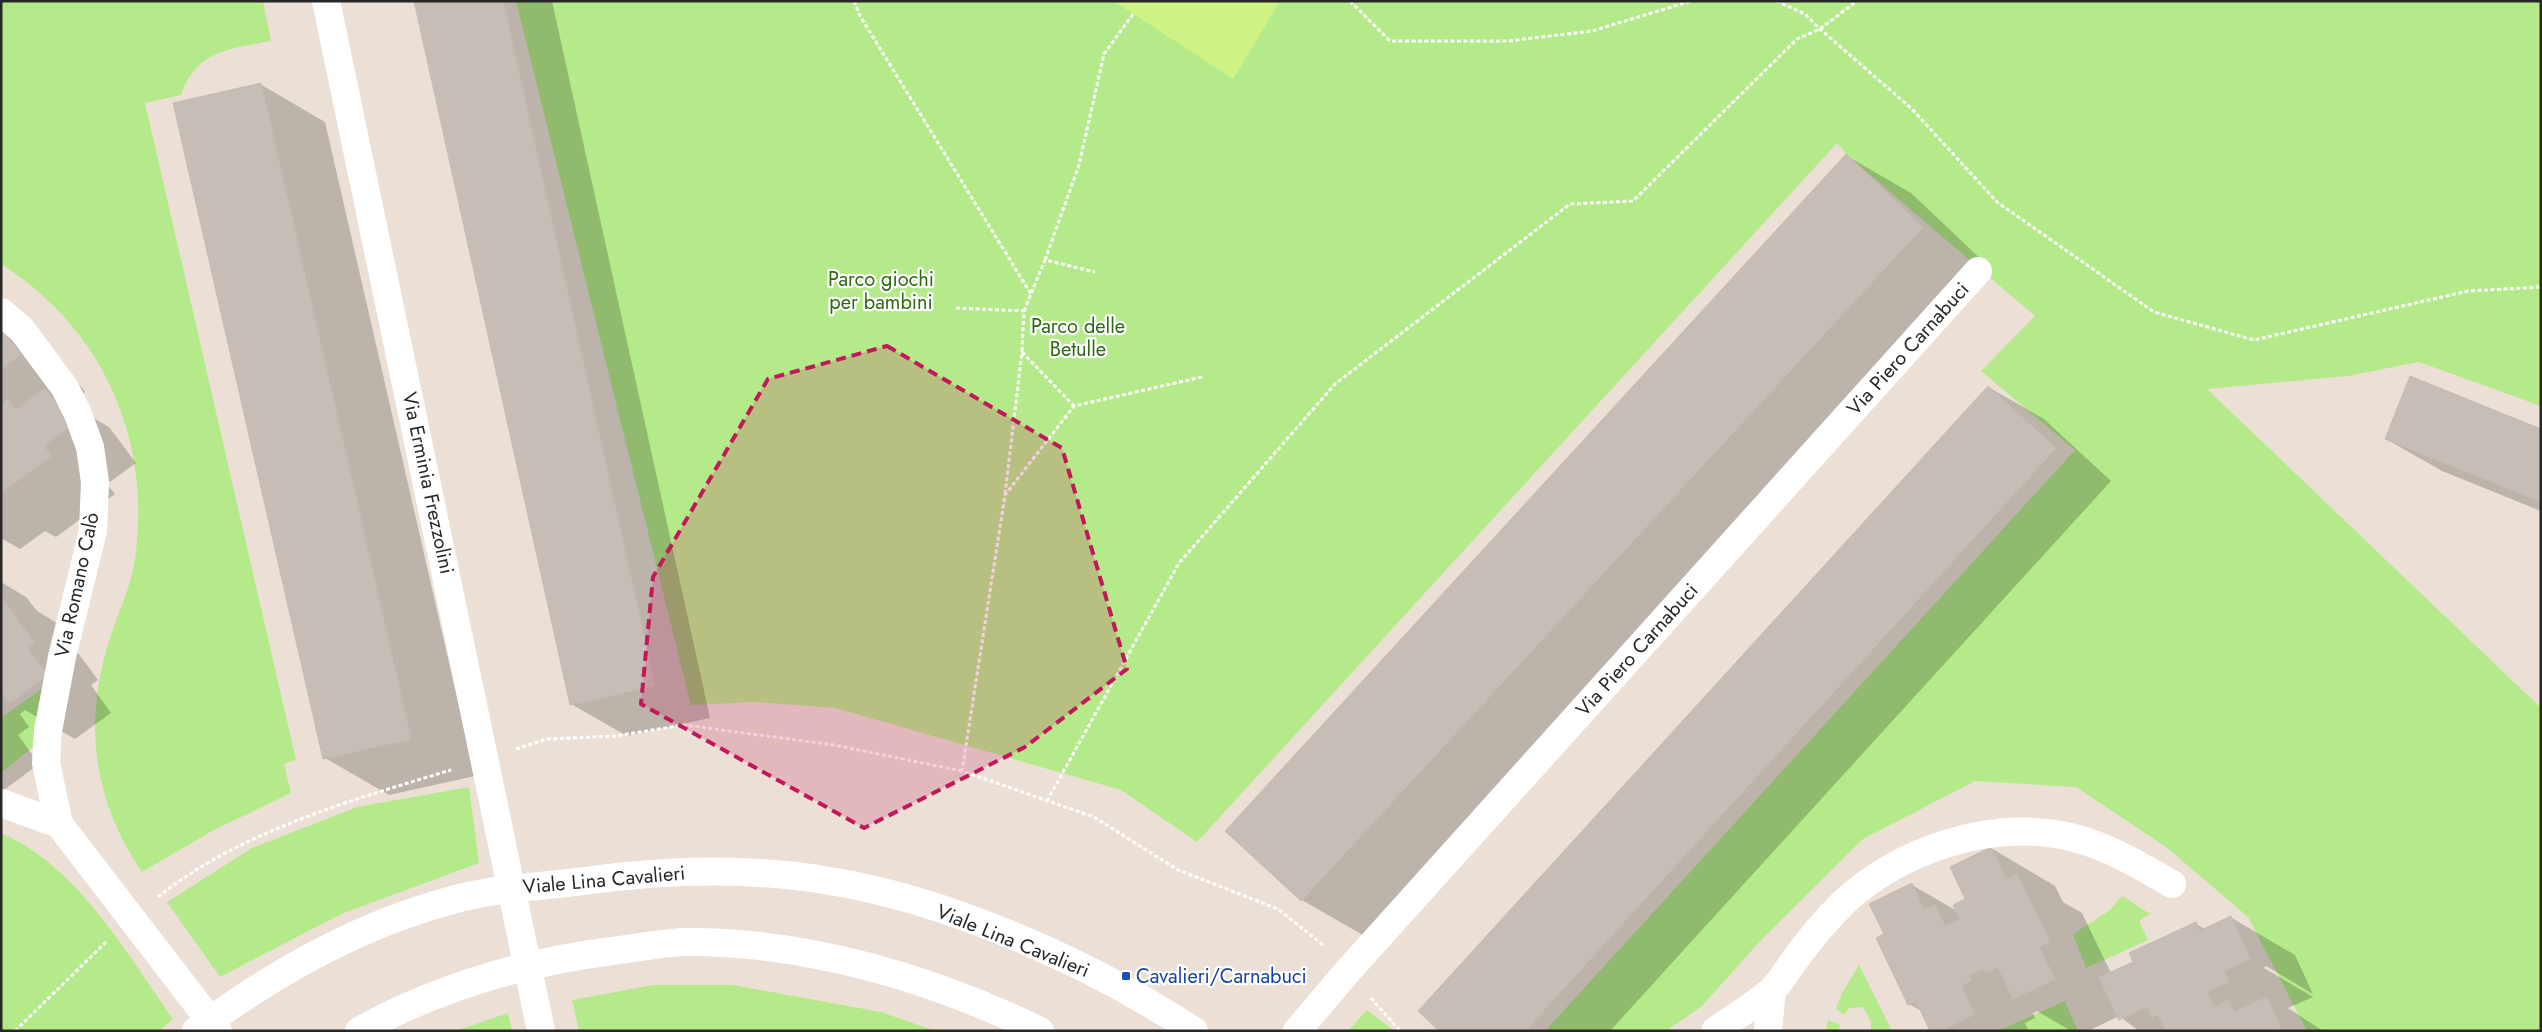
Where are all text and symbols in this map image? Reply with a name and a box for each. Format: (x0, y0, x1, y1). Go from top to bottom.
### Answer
park label: Parco giochi per bambini (828, 265, 934, 317)
street label: Via Piero Carnabuci (1840, 276, 1976, 422)
park label: Parco delle Betulle (1031, 312, 1125, 364)
street label: Via Erminia Frezzolini (395, 389, 461, 577)
street label: Via Romano Calò (47, 510, 107, 660)
street label: Via Piero Carnabuci (1569, 577, 1705, 723)
street label: Viale Lina Cavalieri (522, 858, 686, 902)
street label: Viale Lina Cavalieri (932, 897, 1094, 985)
place label: Cavalieri/Carnabuci (1136, 962, 1307, 991)
marker: Cavalieri/Carnabuci (1120, 970, 1132, 982)

